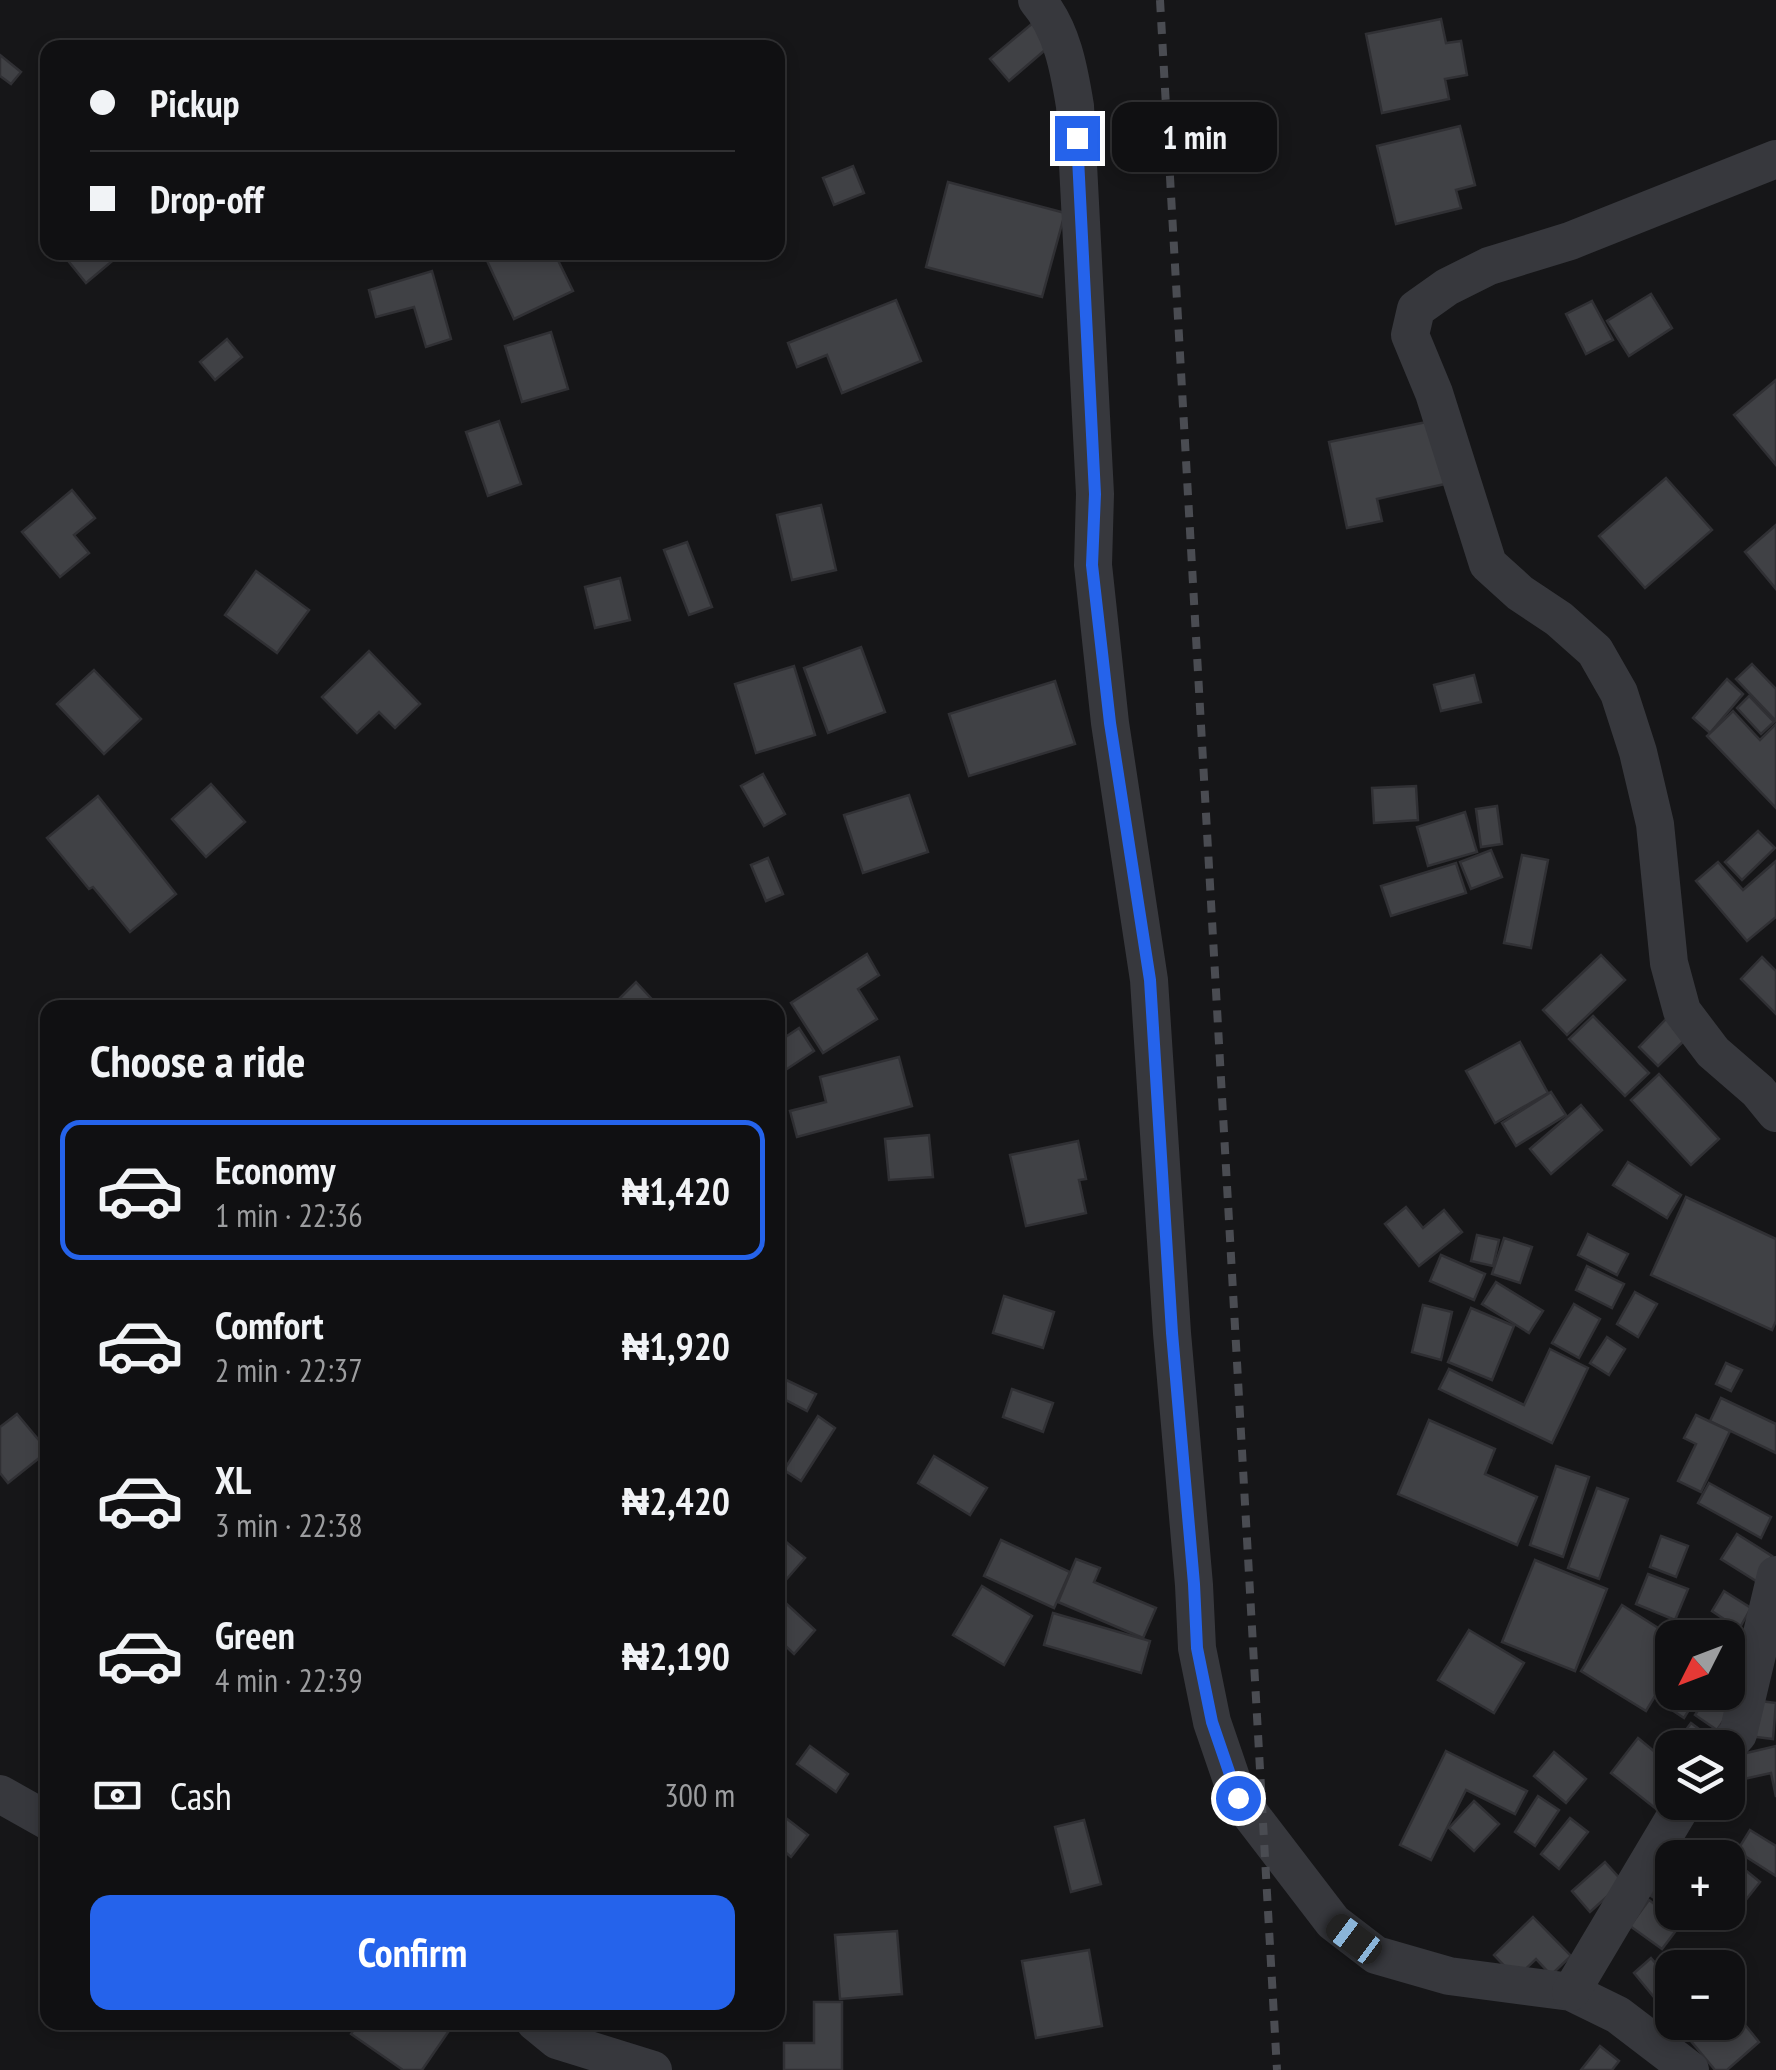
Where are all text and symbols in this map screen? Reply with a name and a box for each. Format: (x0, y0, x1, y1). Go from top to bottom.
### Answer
text: Pickup (150, 78, 240, 127)
callout: 1 min (1112, 103, 1277, 173)
route end (1055, 116, 1100, 161)
text: 1 min (1162, 116, 1227, 158)
text: Drop-off (150, 174, 264, 223)
text: Choose a ride (90, 1031, 305, 1089)
icon: car (95, 1145, 185, 1235)
text: Economy (215, 1145, 335, 1194)
text: ₦1,420 (622, 1166, 730, 1215)
text: 1 min · 22:36 (215, 1194, 363, 1236)
icon: car (95, 1300, 185, 1390)
text: Comfort (215, 1300, 324, 1349)
text: ₦1,920 (622, 1321, 730, 1370)
text: 2 min · 22:37 (215, 1349, 363, 1391)
icon: car (95, 1455, 185, 1545)
text: XL (215, 1455, 251, 1504)
text: ₦2,420 (622, 1476, 730, 1525)
text: 3 min · 22:38 (215, 1504, 363, 1546)
icon: car (95, 1610, 185, 1700)
text: Green (215, 1610, 295, 1659)
north arrow (1655, 1620, 1745, 1710)
map controls (1655, 1620, 1745, 2040)
text: ₦2,190 (622, 1631, 730, 1680)
text: 4 min · 22:39 (215, 1659, 363, 1701)
button: layers (1655, 1730, 1745, 1820)
icon: cash (90, 1768, 145, 1823)
text: Cash (170, 1771, 232, 1820)
text: 300 m (664, 1774, 735, 1816)
route start (1216, 1776, 1261, 1821)
button: + (1655, 1840, 1745, 1930)
button: Confirm (90, 1895, 735, 2010)
car (1321, 1909, 1387, 1969)
button: − (1655, 1950, 1745, 2040)

